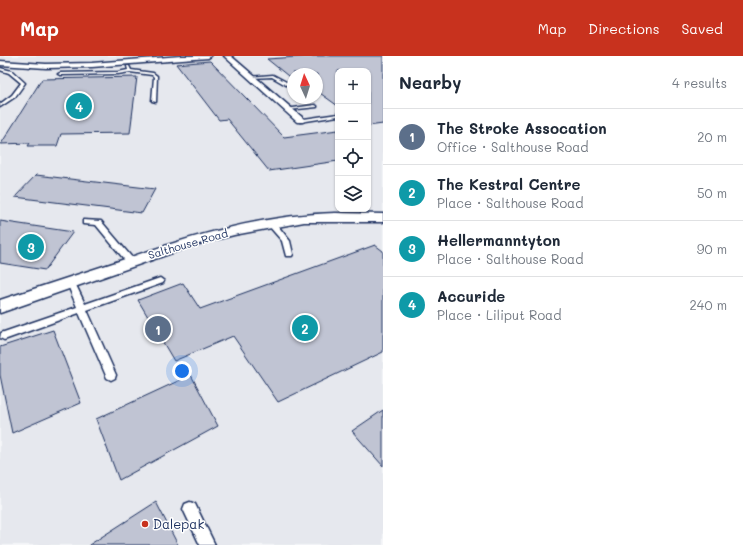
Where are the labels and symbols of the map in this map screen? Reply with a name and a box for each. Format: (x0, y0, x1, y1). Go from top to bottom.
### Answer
north arrow (287, 68, 323, 104)
pin: 4 (66, 91, 92, 121)
street label: Salthouse Road (146, 225, 230, 262)
pin: 3 (18, 232, 44, 262)
pin: 2 (292, 313, 318, 343)
pin: 1 (145, 314, 171, 344)
your location (172, 361, 192, 381)
place label: Dalepak (153, 515, 204, 532)
marker: Dalepak (140, 519, 150, 529)

